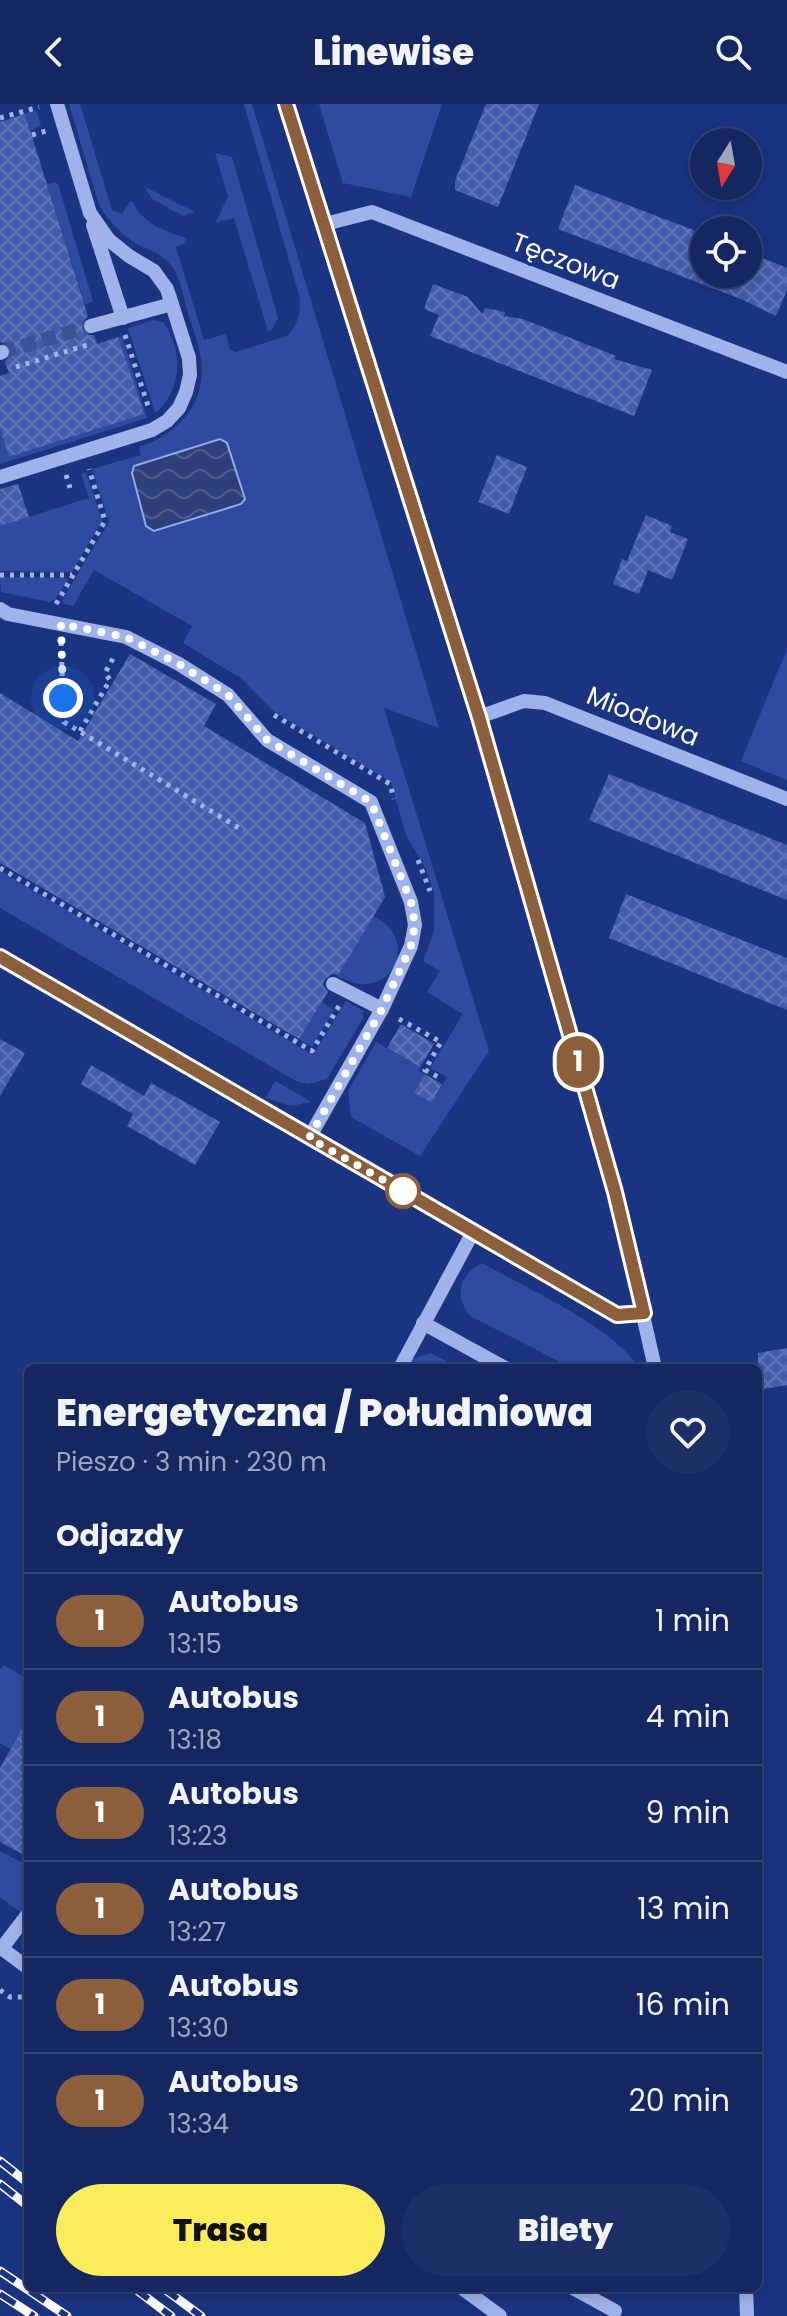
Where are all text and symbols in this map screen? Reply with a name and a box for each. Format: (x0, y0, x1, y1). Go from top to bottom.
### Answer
text: Linewise (313, 27, 474, 78)
icon: back (32, 30, 76, 74)
icon: search (711, 30, 755, 74)
north arrow (690, 128, 762, 200)
map controls (690, 128, 762, 288)
button: locate (690, 216, 762, 288)
street label: Tęczowa (507, 224, 625, 298)
street label: Miodowa (581, 677, 705, 755)
your location (43, 678, 83, 718)
line badge: 1 (552, 1036, 604, 1088)
text: 1 (573, 1042, 583, 1081)
unlabelled marker (386, 1174, 420, 1208)
text: Energetyczna / Południowa (56, 1386, 593, 1439)
button: heart (646, 1390, 730, 1474)
text: Pieszo · 3 min · 230 m (56, 1444, 327, 1480)
text: Odjazdy (56, 1514, 183, 1557)
text: Autobus (168, 1580, 299, 1623)
text: 1 min (655, 1599, 730, 1642)
text: 1 (95, 1601, 105, 1640)
text: 13:15 (168, 1626, 222, 1662)
text: Autobus (168, 1676, 299, 1719)
text: 4 min (646, 1695, 730, 1738)
text: 1 (95, 1697, 105, 1736)
text: 13:18 (168, 1722, 222, 1758)
text: Autobus (168, 1772, 299, 1815)
text: 9 min (646, 1791, 730, 1834)
text: 1 (95, 1793, 105, 1832)
text: 13:23 (168, 1818, 227, 1854)
text: Autobus (168, 1868, 299, 1911)
text: 13 min (637, 1887, 730, 1930)
text: 1 (95, 1889, 105, 1928)
text: 13:27 (168, 1914, 226, 1950)
text: Autobus (168, 1964, 299, 2007)
text: 16 min (636, 1983, 730, 2026)
text: 1 (95, 1985, 105, 2024)
text: 13:30 (168, 2010, 229, 2046)
text: Autobus (168, 2060, 299, 2103)
text: 20 min (628, 2079, 730, 2122)
text: 1 (95, 2081, 105, 2120)
text: 13:34 (168, 2106, 229, 2142)
button: Trasa (56, 2184, 385, 2276)
button: Bilety (401, 2184, 730, 2276)

